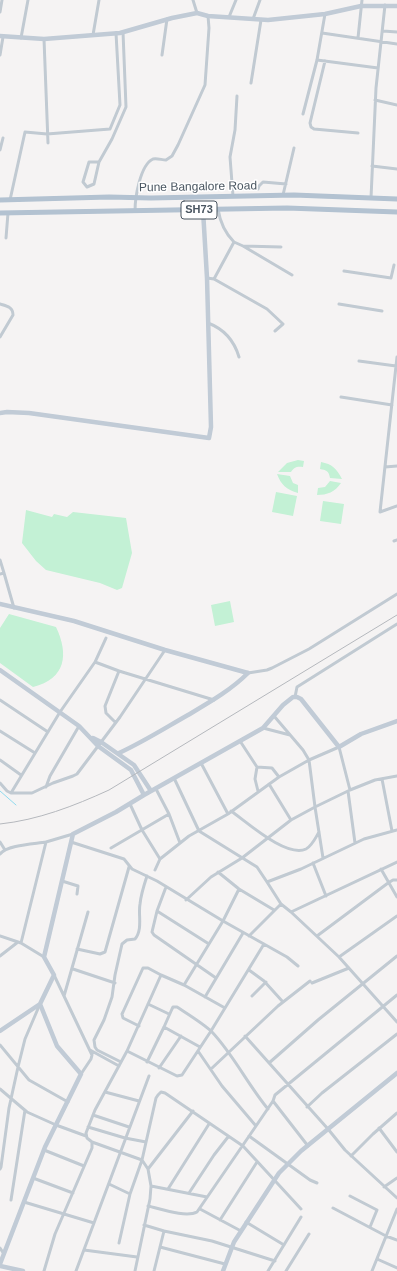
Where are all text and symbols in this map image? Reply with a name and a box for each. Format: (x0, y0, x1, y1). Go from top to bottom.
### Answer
street label: Pune Bangalore Road (139, 179, 257, 195)
road number: SH73 (181, 201, 217, 219)

